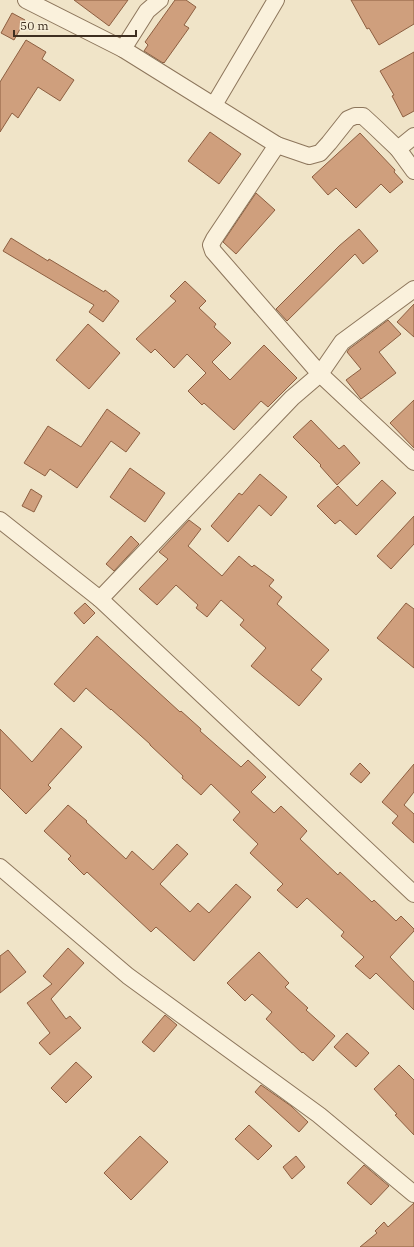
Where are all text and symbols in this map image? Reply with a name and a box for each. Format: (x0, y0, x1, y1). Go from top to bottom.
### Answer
scale bar (14, 12, 136, 38)
text: 50 m (20, 18, 49, 33)

